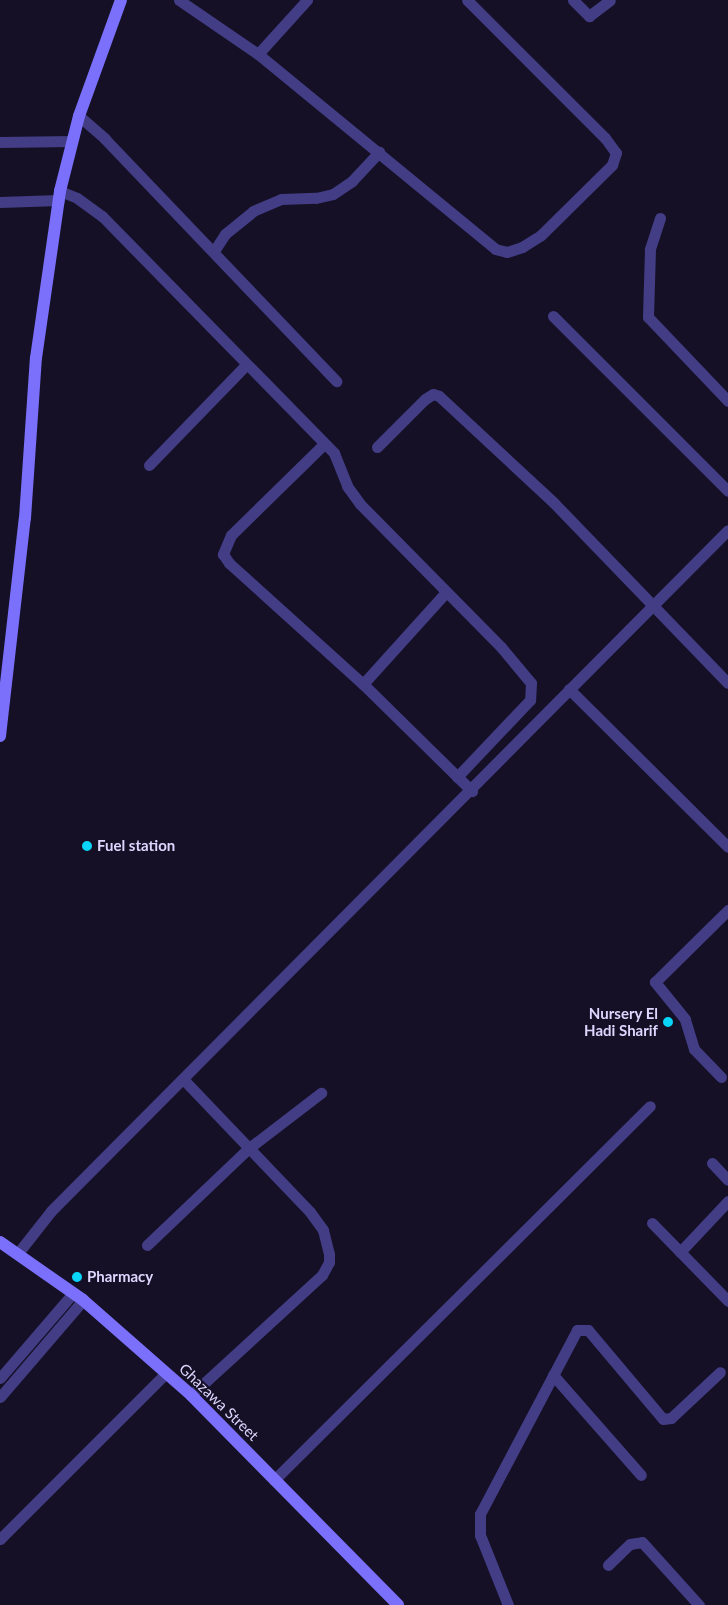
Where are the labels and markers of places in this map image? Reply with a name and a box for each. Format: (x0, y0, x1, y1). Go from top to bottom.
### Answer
place label: Fuel station (97, 837, 175, 855)
marker: Fuel station (81, 840, 93, 852)
place label: Nursery El Hadi Sharif (584, 1004, 658, 1039)
marker: Nursery El Hadi Sharif (662, 1016, 674, 1028)
place label: Pharmacy (87, 1268, 153, 1286)
marker: Pharmacy (71, 1271, 83, 1283)

